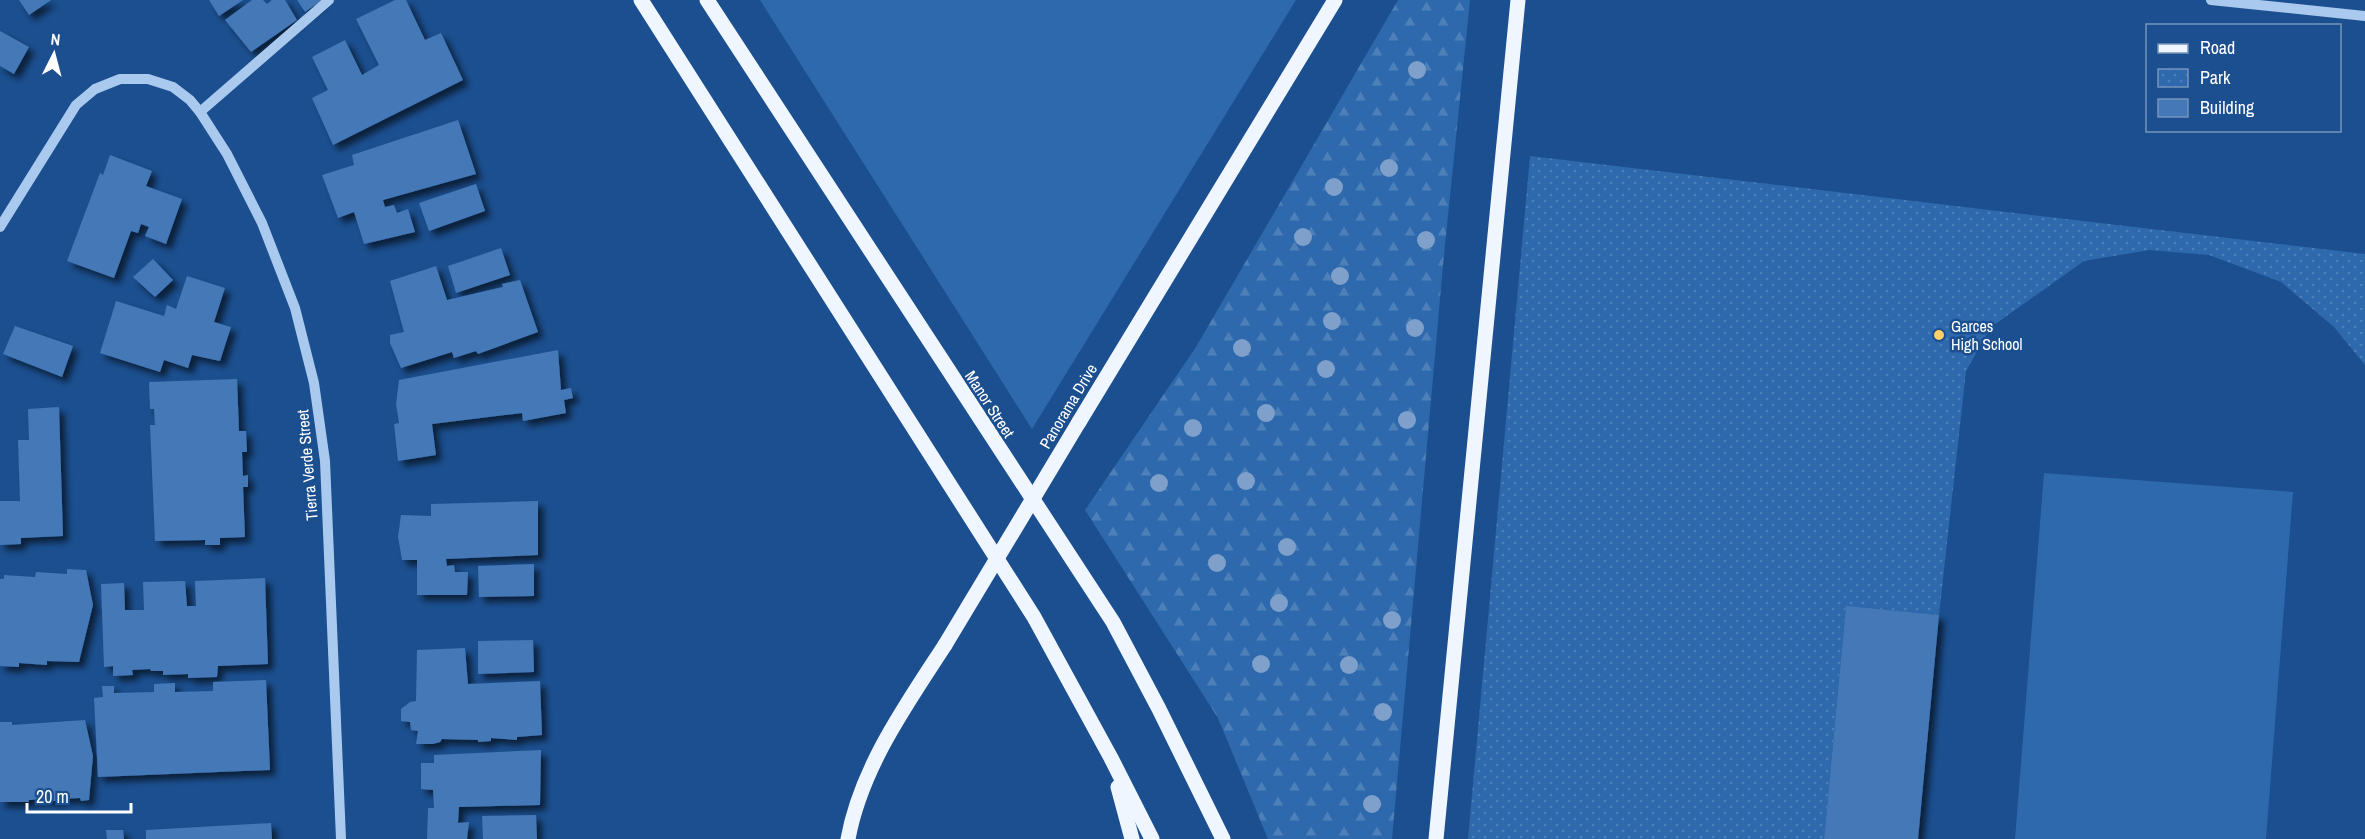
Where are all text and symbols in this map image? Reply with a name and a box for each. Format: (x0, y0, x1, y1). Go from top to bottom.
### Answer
north arrow (24, 24, 84, 84)
legend (2146, 24, 2341, 132)
text: N (50, 28, 61, 51)
text: Road (2200, 35, 2235, 60)
text: Park (2200, 65, 2231, 90)
text: Building (2200, 95, 2255, 120)
place label: Garces High School (1951, 315, 2023, 355)
marker: Garces High School (1932, 328, 1946, 342)
street label: Panorama Drive (1034, 359, 1102, 453)
street label: Manor Street (960, 366, 1020, 442)
street label: Tierra Verde Street (291, 408, 323, 521)
scale bar (27, 776, 130, 814)
text: 20 m (36, 784, 69, 809)

